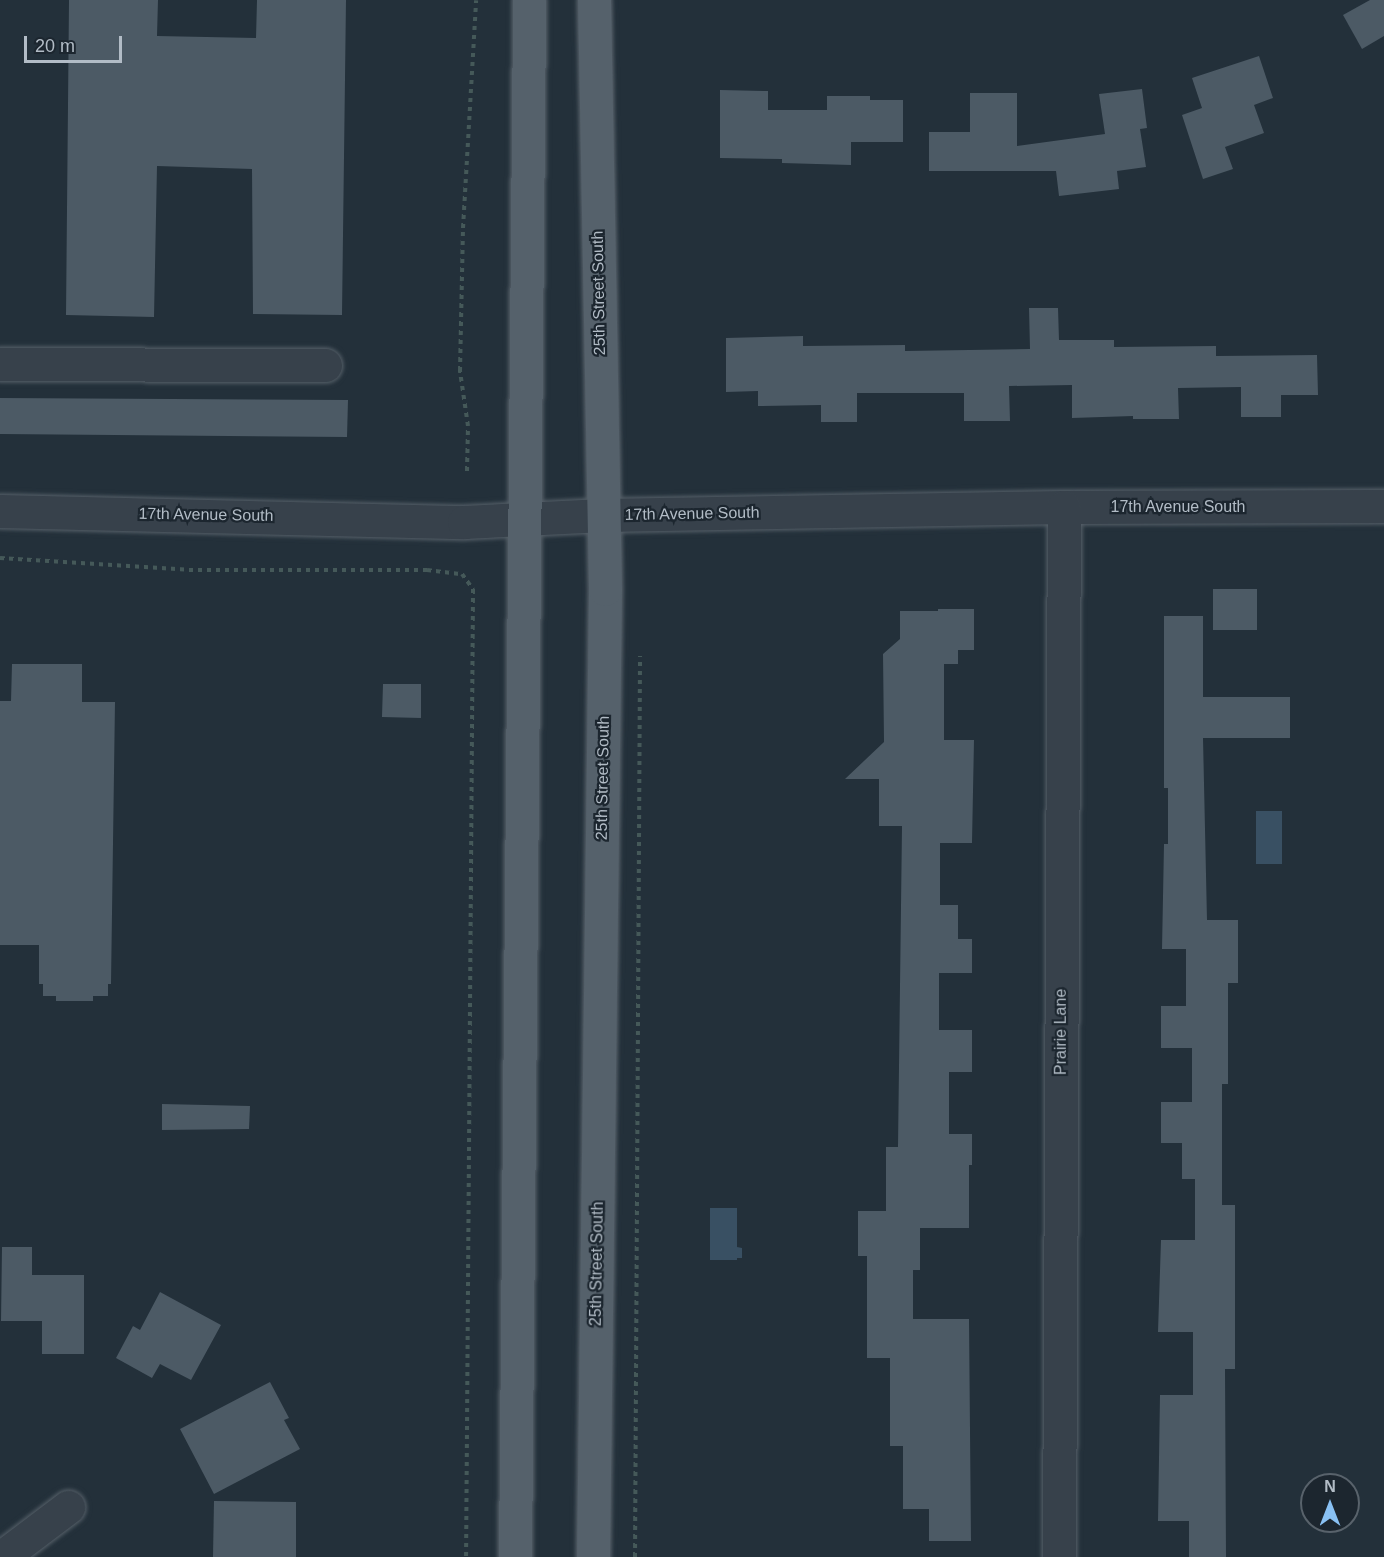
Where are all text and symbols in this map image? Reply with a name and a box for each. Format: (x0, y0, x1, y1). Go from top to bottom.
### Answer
scale bar (27, 24, 124, 62)
text: 20 m (35, 36, 75, 56)
street label: 25th Street South (588, 231, 610, 355)
street label: 17th Avenue South (1110, 497, 1246, 517)
street label: 17th Avenue South (624, 503, 760, 525)
street label: 17th Avenue South (138, 504, 274, 526)
street label: 25th Street South (592, 716, 614, 840)
street label: Prairie Lane (1051, 989, 1071, 1075)
street label: 25th Street South (586, 1202, 608, 1326)
north arrow (1300, 1473, 1360, 1533)
text: N (1324, 1478, 1336, 1495)

